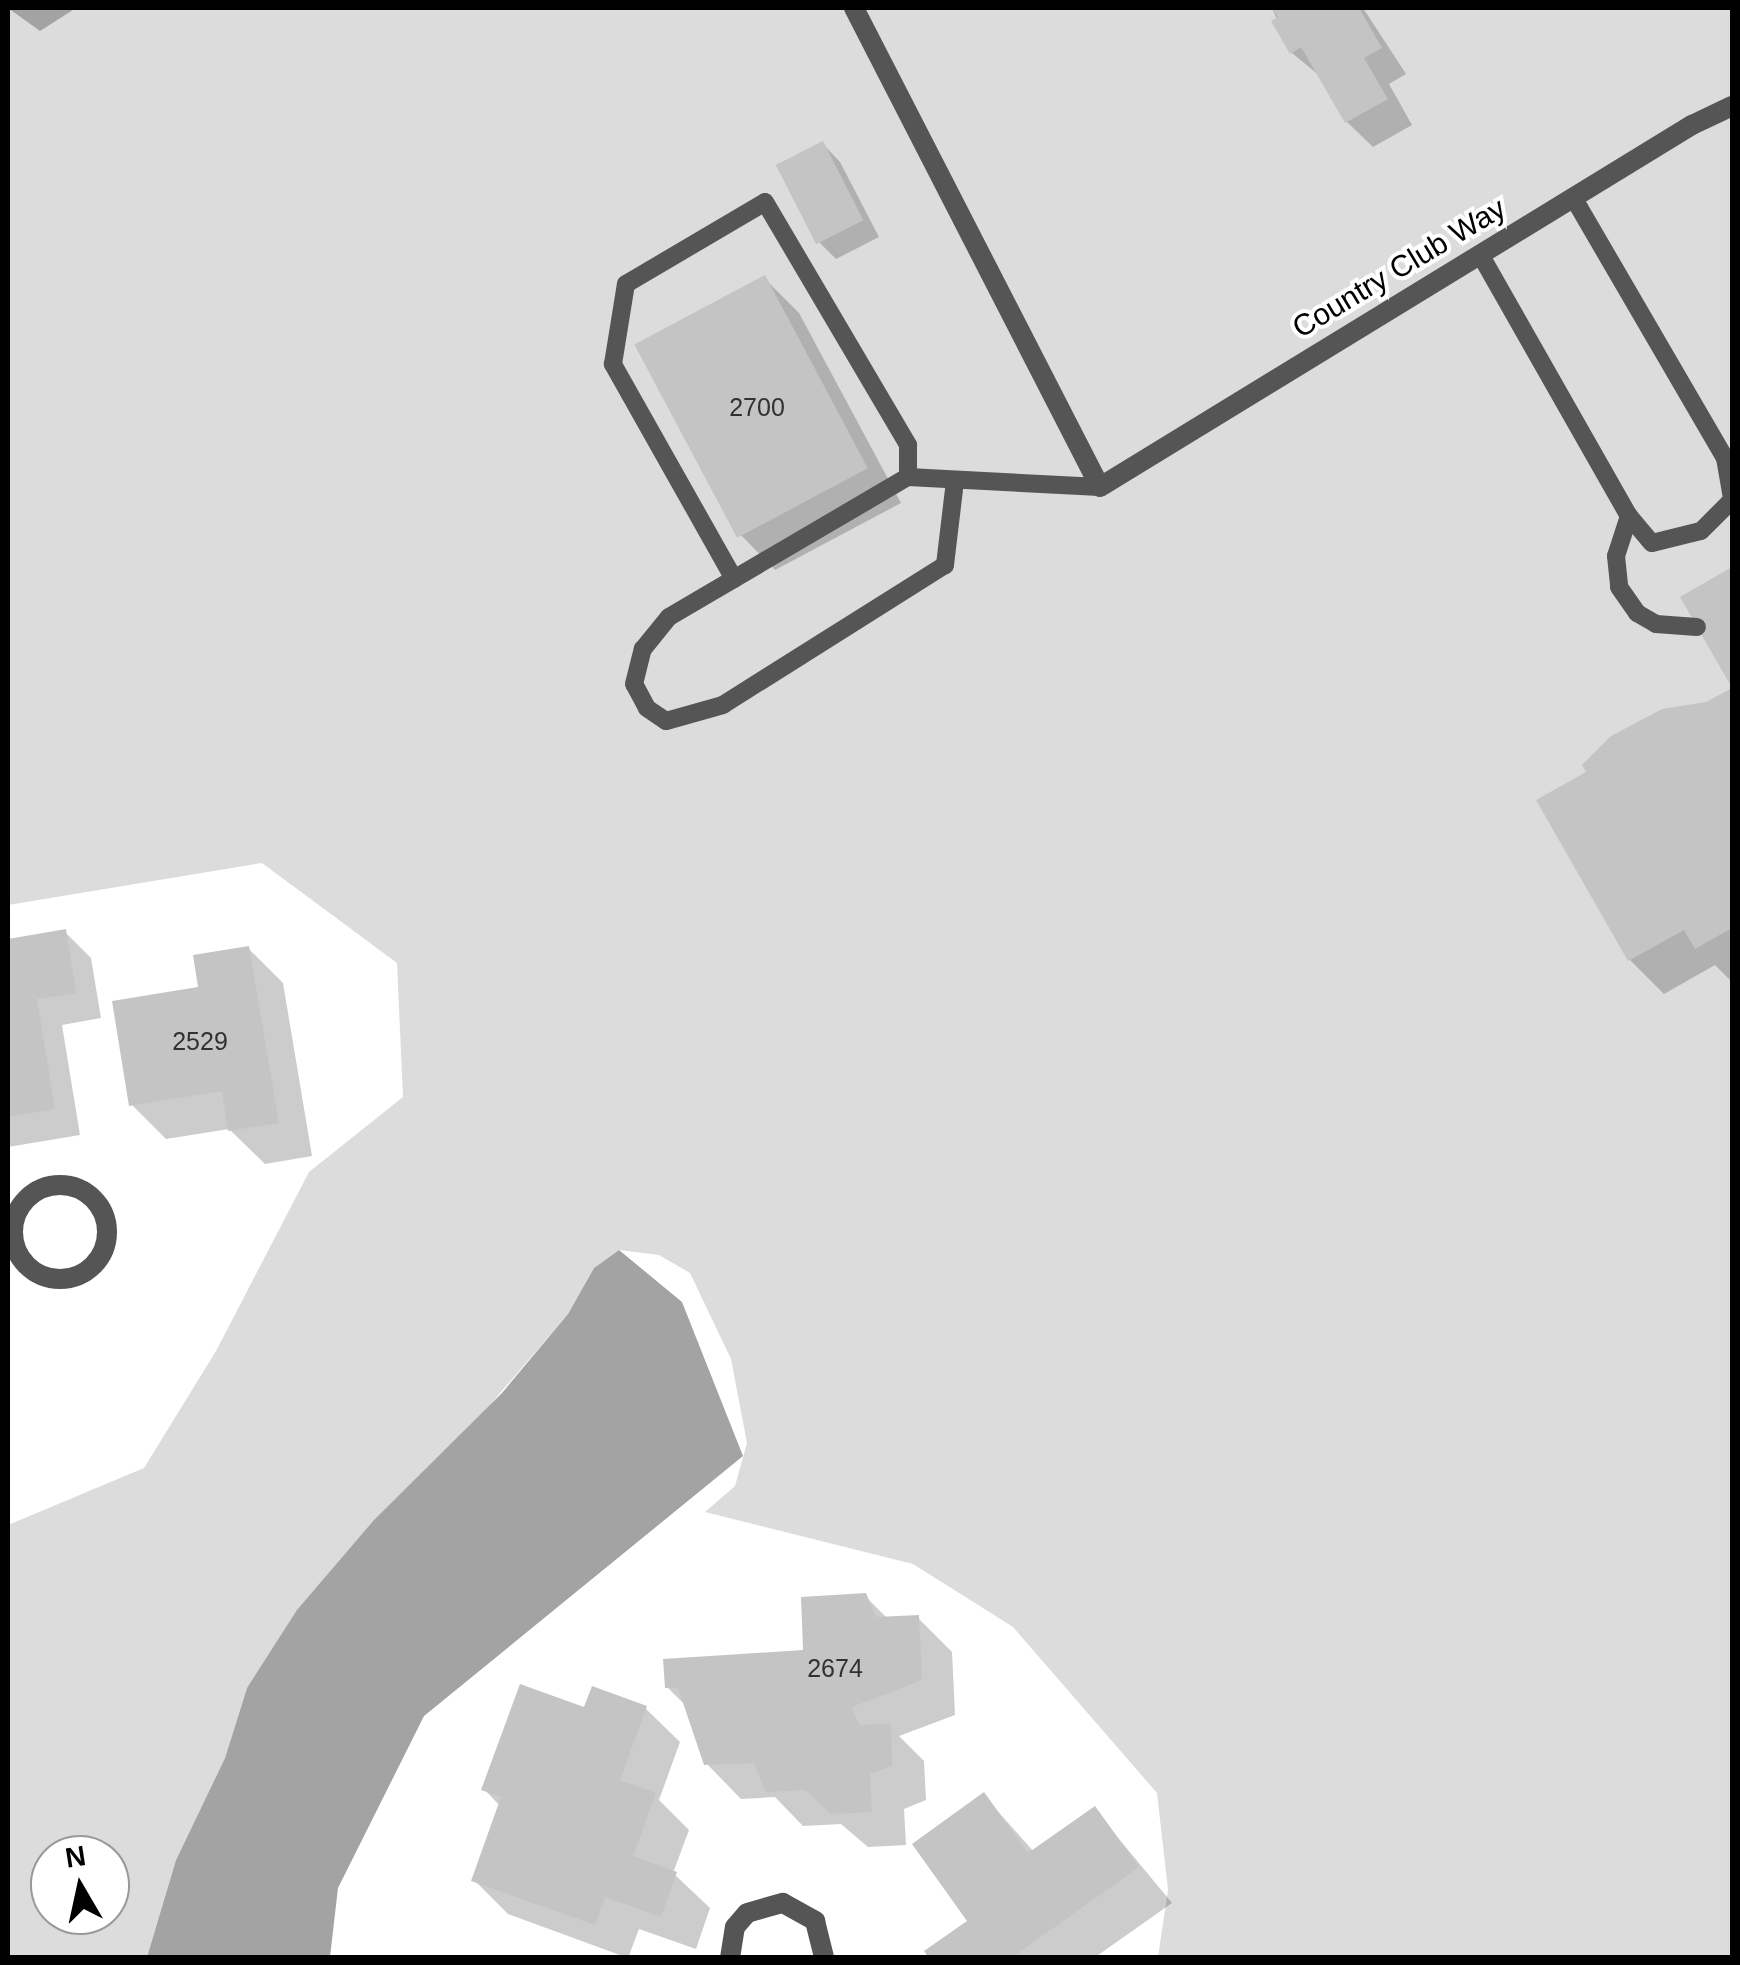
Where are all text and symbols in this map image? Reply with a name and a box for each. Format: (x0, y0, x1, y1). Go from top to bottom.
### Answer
street label: Country Club Way (1286, 190, 1512, 346)
house number: 2700 (729, 392, 785, 422)
house number: 2529 (172, 1026, 228, 1056)
house number: 2674 (807, 1653, 863, 1683)
north arrow (30, 1835, 130, 1935)
text: N (63, 1840, 88, 1874)

